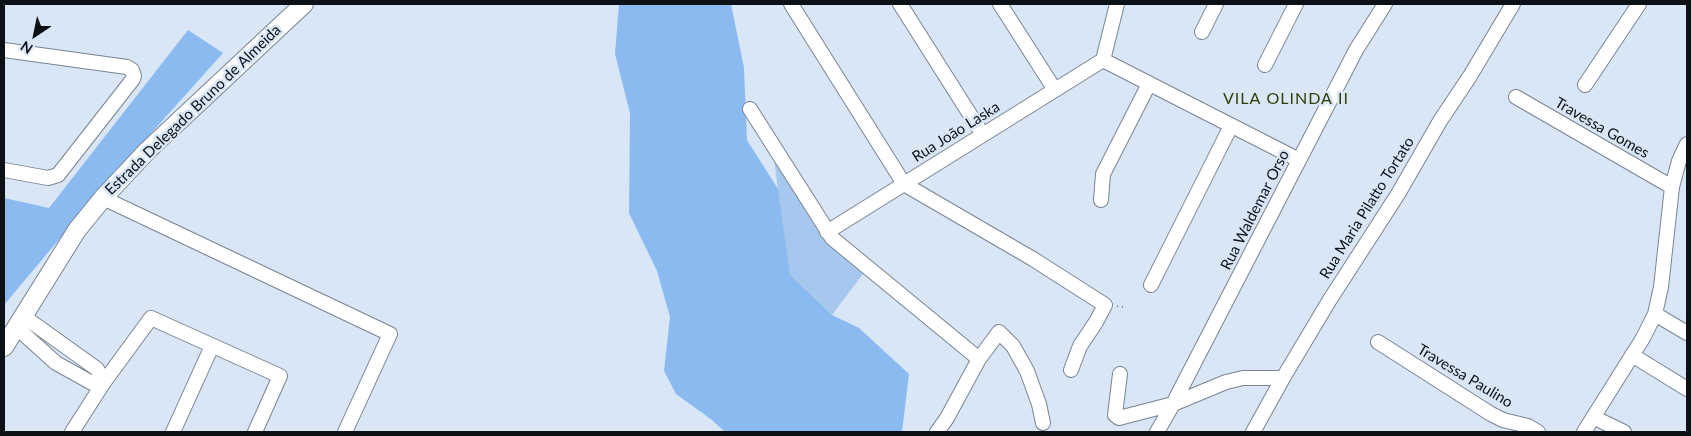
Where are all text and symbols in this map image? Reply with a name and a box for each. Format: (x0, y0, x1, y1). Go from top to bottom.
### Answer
north arrow (10, 10, 60, 60)
street label: Estrada Delegado Bruno de Almeida (101, 21, 285, 199)
text: N (17, 38, 36, 58)
district label: VILA OLINDA II (1221, 89, 1351, 109)
street label: Travessa Gomes (1552, 94, 1652, 162)
street label: Rua João Laska (909, 98, 1003, 166)
street label: Rua Maria Pilatto Tortato (1316, 134, 1418, 282)
street label: Rua Waldemar Orso (1217, 147, 1293, 273)
street label: Travessa Paulino (1414, 340, 1516, 412)

